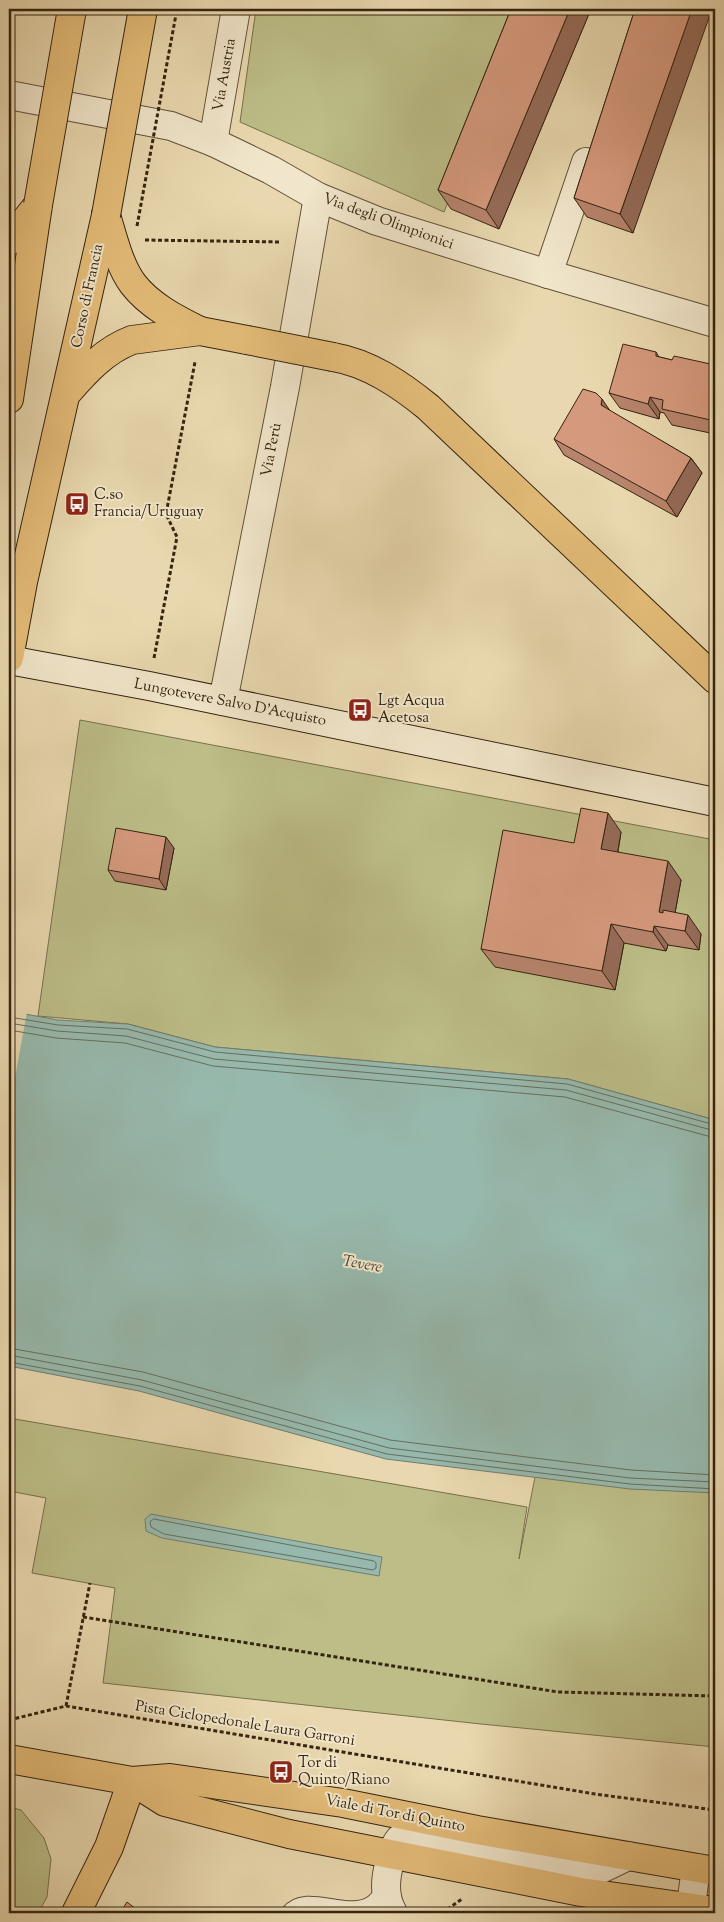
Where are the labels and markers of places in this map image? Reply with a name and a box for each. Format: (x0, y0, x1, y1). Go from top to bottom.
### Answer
place label: C.so Francia/Uruguay (94, 485, 204, 523)
bus stop icon: C.so Francia/Uruguay (64, 491, 90, 517)
place label: Lgt Acqua Acetosa (378, 691, 445, 729)
bus stop icon: Lgt Acqua Acetosa (347, 697, 373, 723)
place label: Tor di Quinto/Riano (298, 1753, 390, 1791)
bus stop icon: Tor di Quinto/Riano (268, 1759, 294, 1785)

